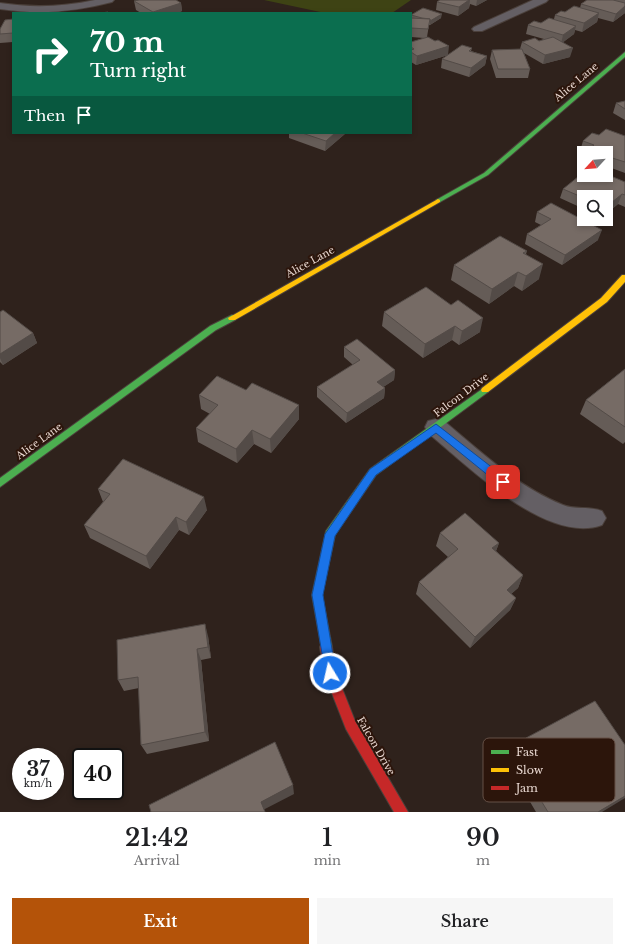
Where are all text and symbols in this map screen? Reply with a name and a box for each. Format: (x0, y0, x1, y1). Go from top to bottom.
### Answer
text: 70 m (90, 25, 164, 60)
icon: right (24, 28, 76, 80)
text: Turn right (90, 60, 186, 82)
street label: Alice Lane (550, 60, 601, 105)
icon: arrive (73, 104, 95, 126)
text: Then (24, 106, 65, 125)
north arrow (577, 146, 613, 182)
map controls (577, 146, 613, 226)
button: search (577, 190, 613, 226)
street label: Alice Lane (282, 243, 337, 281)
street label: Falcon Drive (431, 370, 491, 420)
street label: Alice Lane (13, 420, 65, 463)
pin (486, 465, 520, 499)
icon: arrive (492, 471, 514, 493)
position arrow (309, 652, 351, 694)
street label: Falcon Drive (354, 714, 398, 778)
legend (483, 738, 615, 802)
text: Fast (516, 745, 539, 759)
speed limit sign: 40 (72, 748, 124, 800)
text: 37 (26, 757, 50, 781)
text: Slow (516, 763, 544, 777)
text: km/h (24, 777, 52, 790)
text: Jam (514, 781, 538, 795)
text: 21:42 (125, 823, 189, 852)
text: 1 (322, 823, 333, 852)
text: 90 (466, 823, 500, 852)
text: Arrival (134, 852, 180, 869)
text: min (314, 852, 341, 869)
text: m (476, 852, 490, 869)
button: Exit (12, 898, 309, 944)
button: Share (317, 898, 613, 944)

